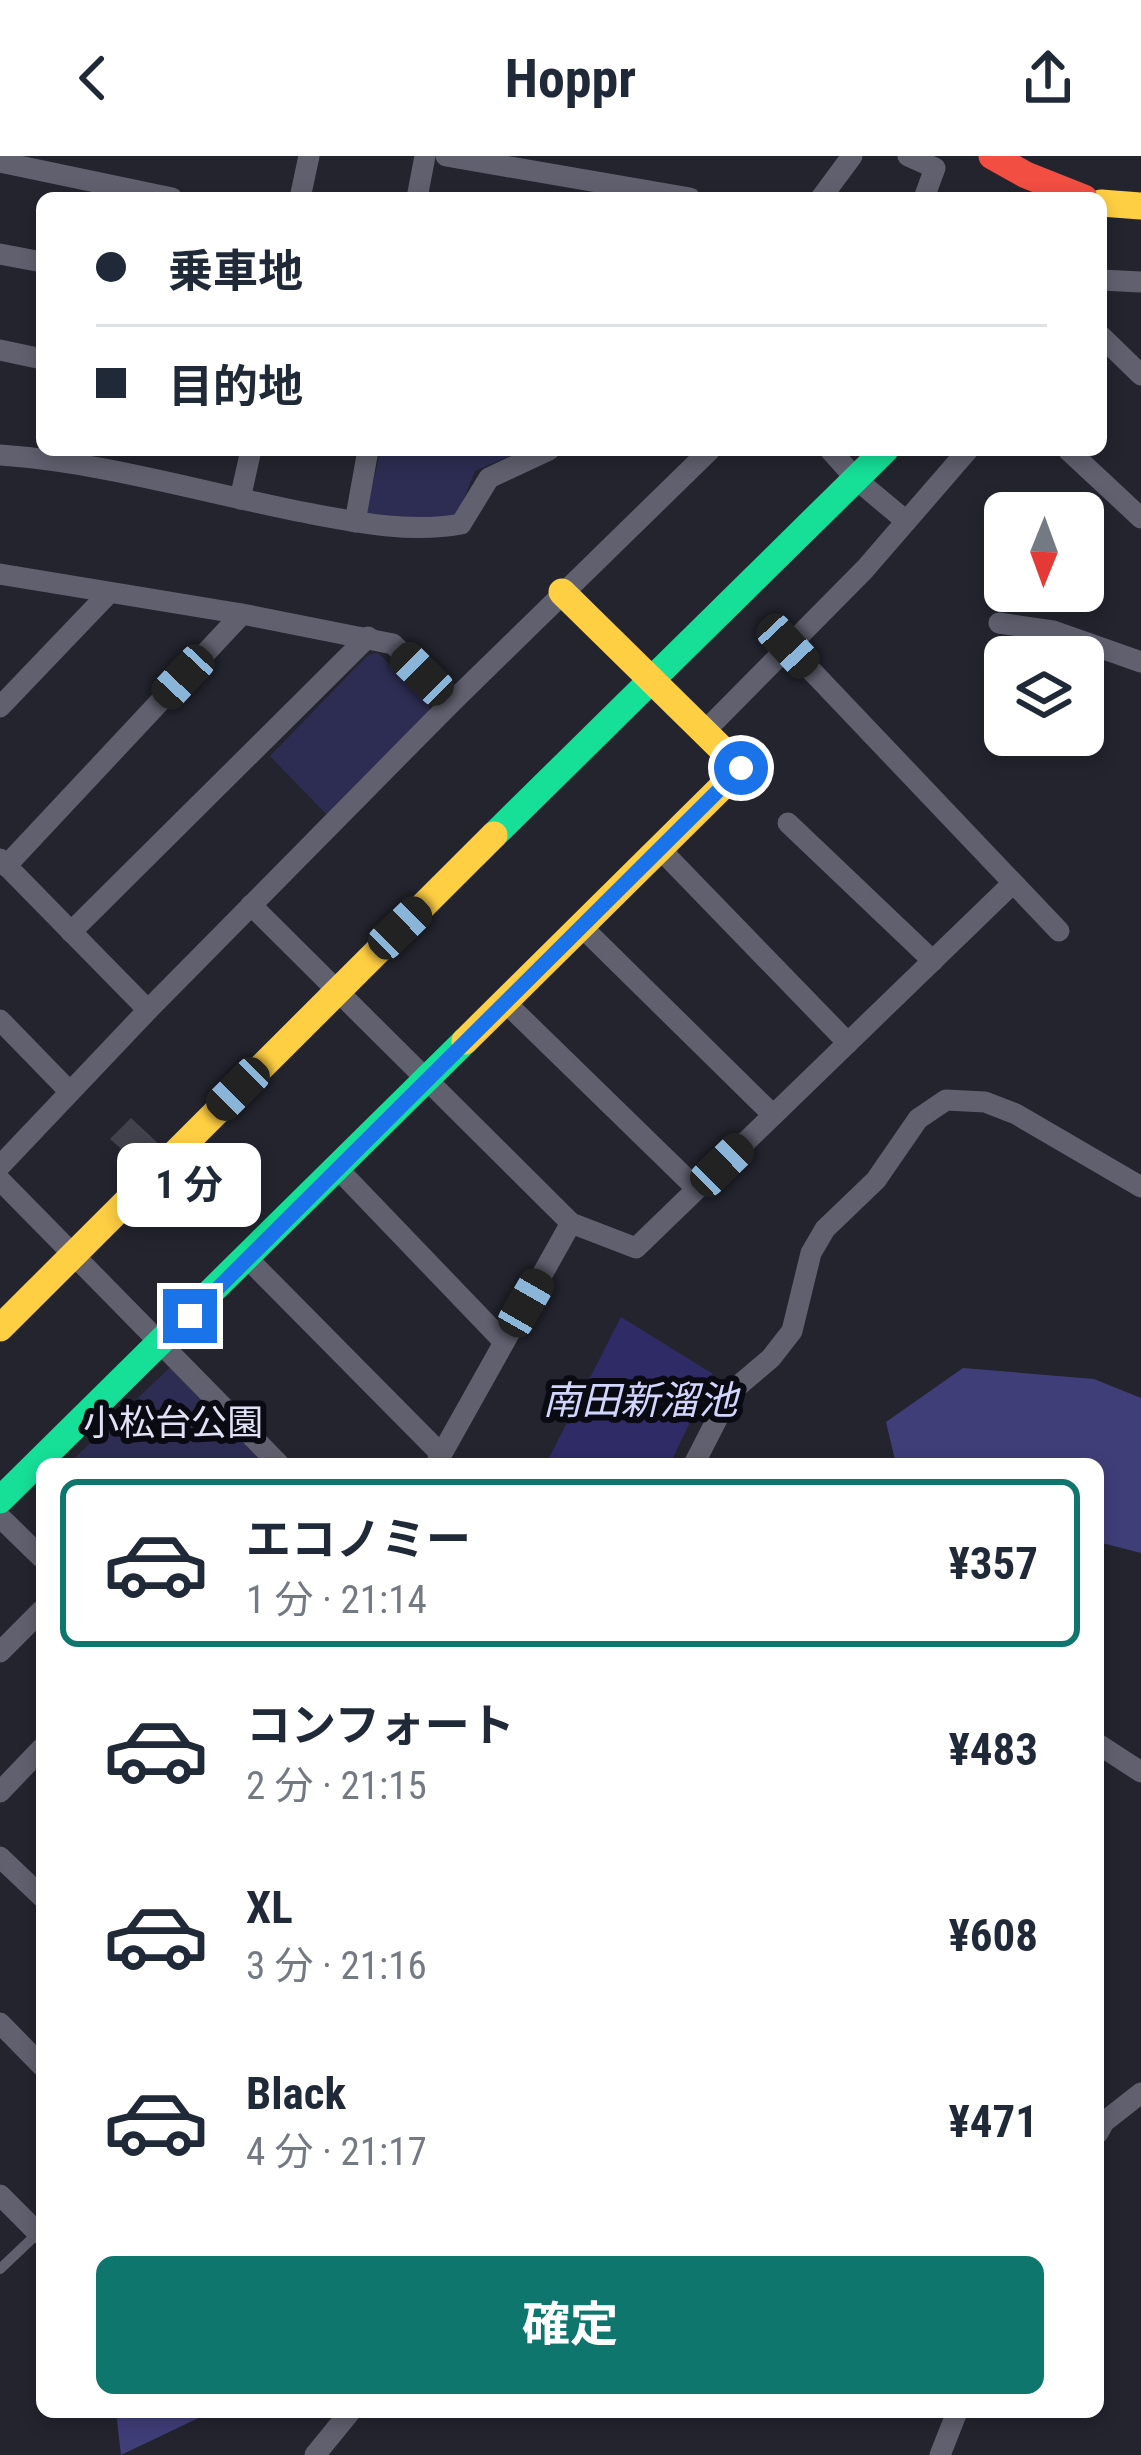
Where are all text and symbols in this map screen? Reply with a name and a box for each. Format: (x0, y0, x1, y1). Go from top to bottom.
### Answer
icon: back (60, 45, 126, 111)
icon: share (1015, 45, 1081, 111)
text: Hoppr (505, 47, 636, 110)
text: 乗車地 (168, 245, 303, 298)
text: 目的地 (168, 360, 303, 413)
north arrow (984, 492, 1104, 612)
map controls (984, 492, 1104, 756)
car (750, 607, 826, 685)
car (384, 636, 460, 712)
button: layers (984, 636, 1104, 756)
car (145, 638, 221, 716)
route start (714, 741, 768, 795)
car (362, 890, 438, 966)
car (200, 1051, 276, 1127)
car (684, 1127, 760, 1203)
callout: 1 分 (118, 1142, 262, 1226)
text: 1 分 (155, 1162, 223, 1208)
car (492, 1263, 560, 1343)
route end (163, 1289, 217, 1343)
water label: 南田新溜池 (542, 1378, 741, 1424)
park label: 小松台公園 (83, 1402, 263, 1444)
icon: car (102, 1509, 210, 1617)
text: エコノミー (246, 1513, 471, 1566)
text: ¥357 (948, 1537, 1038, 1590)
text: 1 分 · 21:14 (246, 1577, 427, 1623)
icon: car (102, 1695, 210, 1803)
text: コンフォート (246, 1699, 515, 1752)
text: ¥483 (948, 1723, 1038, 1776)
text: 2 分 · 21:15 (246, 1763, 427, 1809)
icon: car (102, 1881, 210, 1989)
text: XL (246, 1881, 293, 1934)
text: ¥608 (948, 1909, 1038, 1962)
text: 3 分 · 21:16 (246, 1943, 427, 1989)
icon: car (102, 2067, 210, 2175)
text: Black (246, 2067, 346, 2120)
text: ¥471 (948, 2095, 1038, 2148)
text: 4 分 · 21:17 (246, 2129, 427, 2175)
button: 確定 (96, 2256, 1044, 2394)

